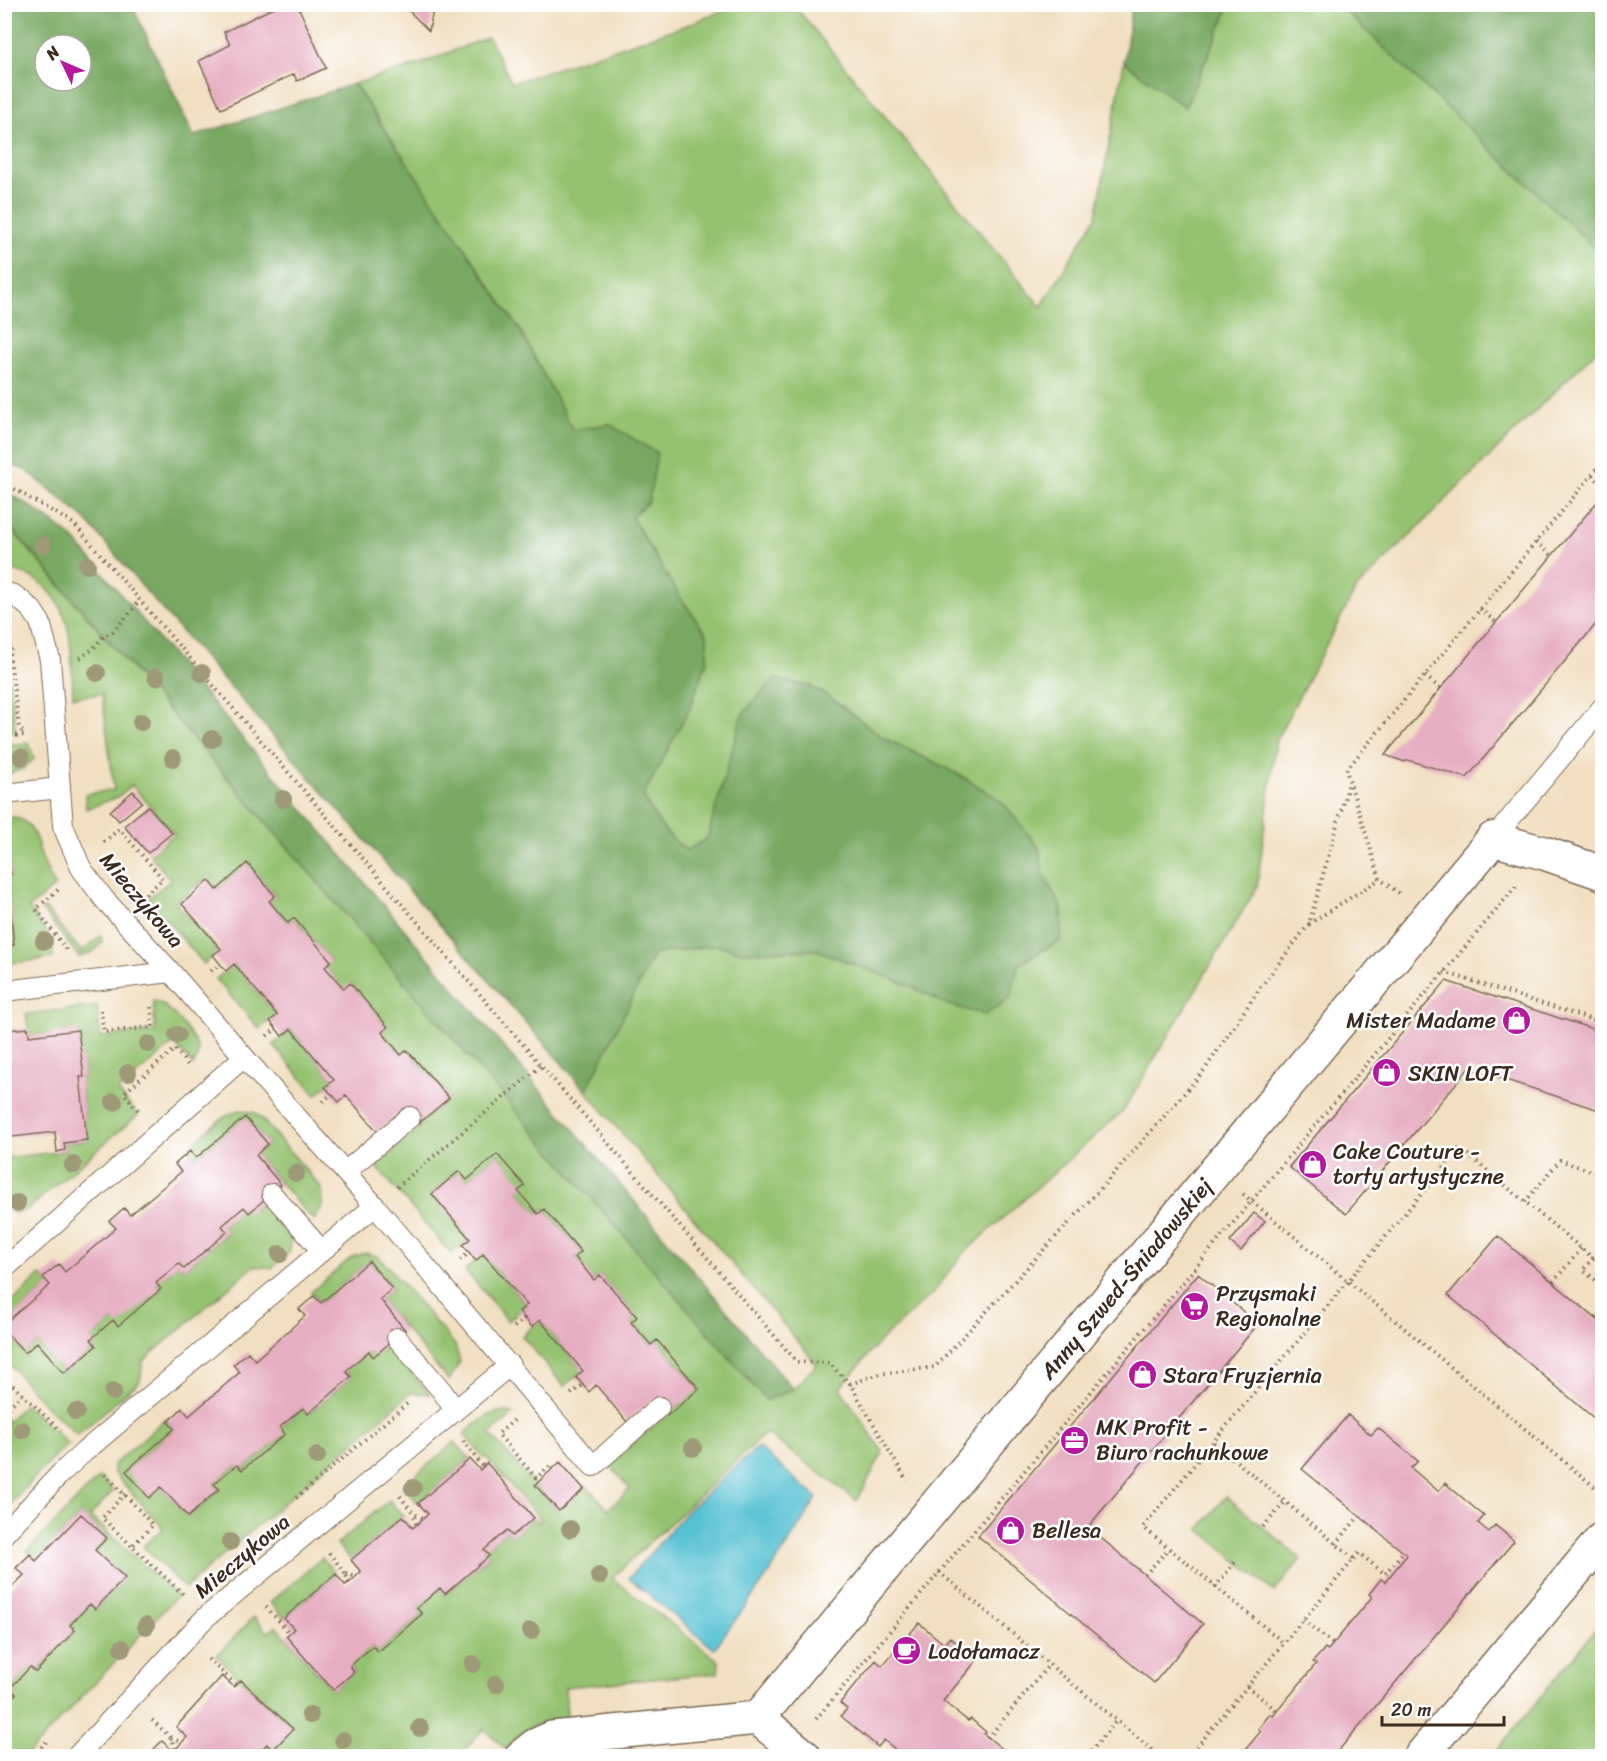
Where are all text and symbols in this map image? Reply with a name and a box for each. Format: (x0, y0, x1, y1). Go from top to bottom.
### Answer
north arrow (33, 33, 93, 93)
text: N (38, 38, 67, 68)
street label: Mieczykowa (90, 843, 194, 957)
place label: Mister Madame (1346, 1001, 1496, 1040)
shop icon: Mister Madame (1501, 1004, 1533, 1036)
place label: SKIN LOFT (1408, 1054, 1514, 1093)
shop icon: SKIN LOFT (1371, 1057, 1403, 1089)
place label: Cake Couture - torty artystyczne (1333, 1132, 1504, 1196)
shop icon: Cake Couture - torty artystyczne (1296, 1148, 1328, 1180)
street label: Anny Szwed-Śniadowskiej (1029, 1167, 1223, 1389)
place label: Przysmaki Regionalne (1216, 1274, 1321, 1338)
supermarket icon: Przysmaki Regionalne (1179, 1290, 1211, 1322)
place label: Stara Fryzjernia (1163, 1356, 1322, 1395)
shop icon: Stara Fryzjernia (1126, 1359, 1158, 1391)
place label: MK Profit - Biuro rachunkowe (1096, 1408, 1269, 1472)
office icon: MK Profit - Biuro rachunkowe (1059, 1424, 1091, 1456)
street label: Mieczykowa (185, 1504, 299, 1608)
place label: Bellesa (1032, 1511, 1101, 1550)
shop icon: Bellesa (995, 1514, 1027, 1546)
place label: Lodołamacz (928, 1632, 1040, 1671)
cafe icon: Lodołamacz (891, 1635, 923, 1667)
scale bar (1382, 1689, 1504, 1727)
text: 20 m (1391, 1694, 1431, 1726)

